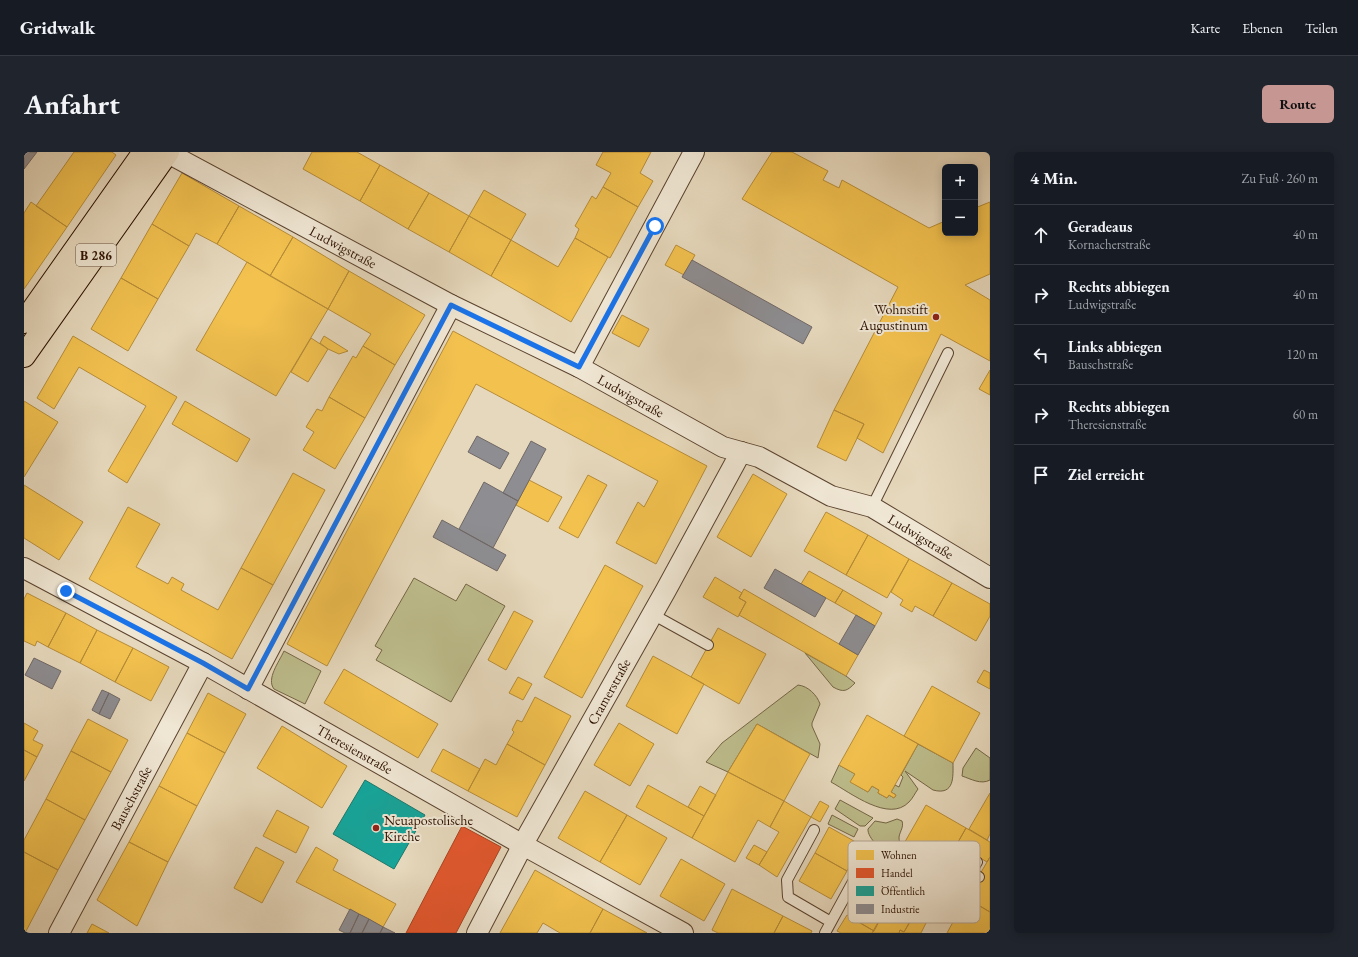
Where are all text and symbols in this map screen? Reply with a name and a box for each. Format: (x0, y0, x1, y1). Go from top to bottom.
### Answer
text: Gridwalk (20, 15, 95, 40)
text: Karte (1191, 19, 1220, 37)
text: Ebenen (1242, 19, 1283, 37)
text: Teilen (1305, 19, 1338, 37)
button: Route (1262, 85, 1334, 123)
text: Anfahrt (24, 86, 120, 122)
map controls (942, 164, 978, 236)
button: + (942, 164, 978, 200)
text: 4 Min. (1030, 167, 1077, 189)
text: Zu Fuß · 260 m (1241, 170, 1318, 187)
button: − (942, 200, 978, 236)
route start (646, 217, 664, 235)
text: Geradeaus (1068, 217, 1132, 236)
street label: Ludwigstraße (306, 222, 380, 273)
icon: ahead (1030, 224, 1052, 246)
text: 40 m (1293, 226, 1318, 243)
text: Kornacherstraße (1068, 236, 1151, 253)
road number: B 286 (76, 244, 116, 266)
text: Rechts abbiegen (1068, 277, 1170, 296)
icon: right (1030, 284, 1052, 306)
text: 40 m (1293, 286, 1318, 303)
text: Ludwigstraße (1068, 296, 1136, 313)
place label: Wohnstift Augustinum (858, 300, 929, 334)
marker: Wohnstift Augustinum (931, 312, 941, 322)
text: Links abbiegen (1068, 337, 1162, 356)
icon: left (1030, 344, 1052, 366)
text: 120 m (1287, 346, 1318, 363)
text: Bauschstraße (1068, 356, 1133, 373)
street label: Ludwigstraße (594, 370, 668, 422)
text: Rechts abbiegen (1068, 397, 1170, 416)
icon: right (1030, 404, 1052, 426)
text: 60 m (1293, 406, 1318, 423)
text: Theresienstraße (1068, 416, 1147, 433)
icon: arrive (1030, 464, 1052, 486)
text: Ziel erreicht (1068, 465, 1144, 484)
street label: Ludwigstraße (885, 510, 957, 563)
route end (57, 582, 75, 600)
street label: Cramerstraße (583, 655, 635, 728)
street label: Theresienstraße (313, 720, 396, 778)
street label: Bauschstraße (106, 762, 156, 833)
place label: Neuapostolische Kirche (384, 811, 474, 845)
marker: Neuapostolische Kirche (371, 823, 381, 833)
legend (848, 841, 980, 923)
text: Wohnen (881, 848, 917, 862)
text: Handel (881, 866, 913, 880)
text: Öffentlich (881, 884, 925, 898)
text: Industrie (881, 902, 920, 916)

